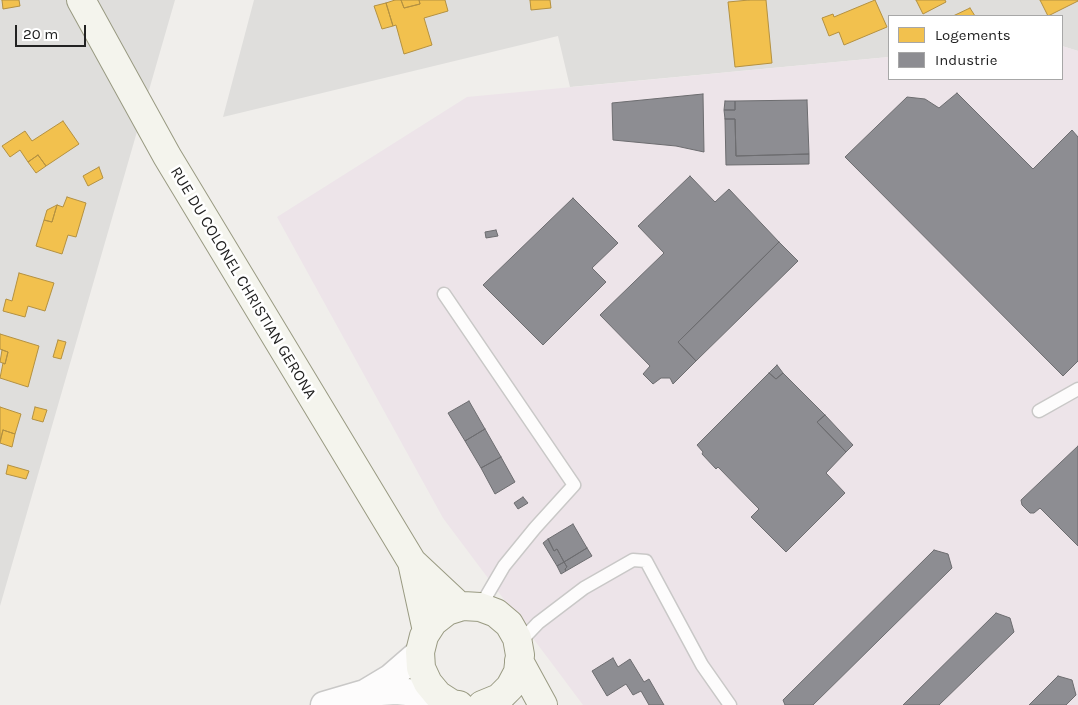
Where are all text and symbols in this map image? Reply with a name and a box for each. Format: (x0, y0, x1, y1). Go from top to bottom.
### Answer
scale bar (18, 15, 89, 47)
legend (888, 15, 1063, 80)
text: 20 m (23, 25, 58, 43)
text: Logements (935, 26, 1011, 44)
text: Industrie (935, 51, 997, 69)
street label: RUE DU COLONEL CHRISTIAN GERONA (166, 163, 320, 403)

